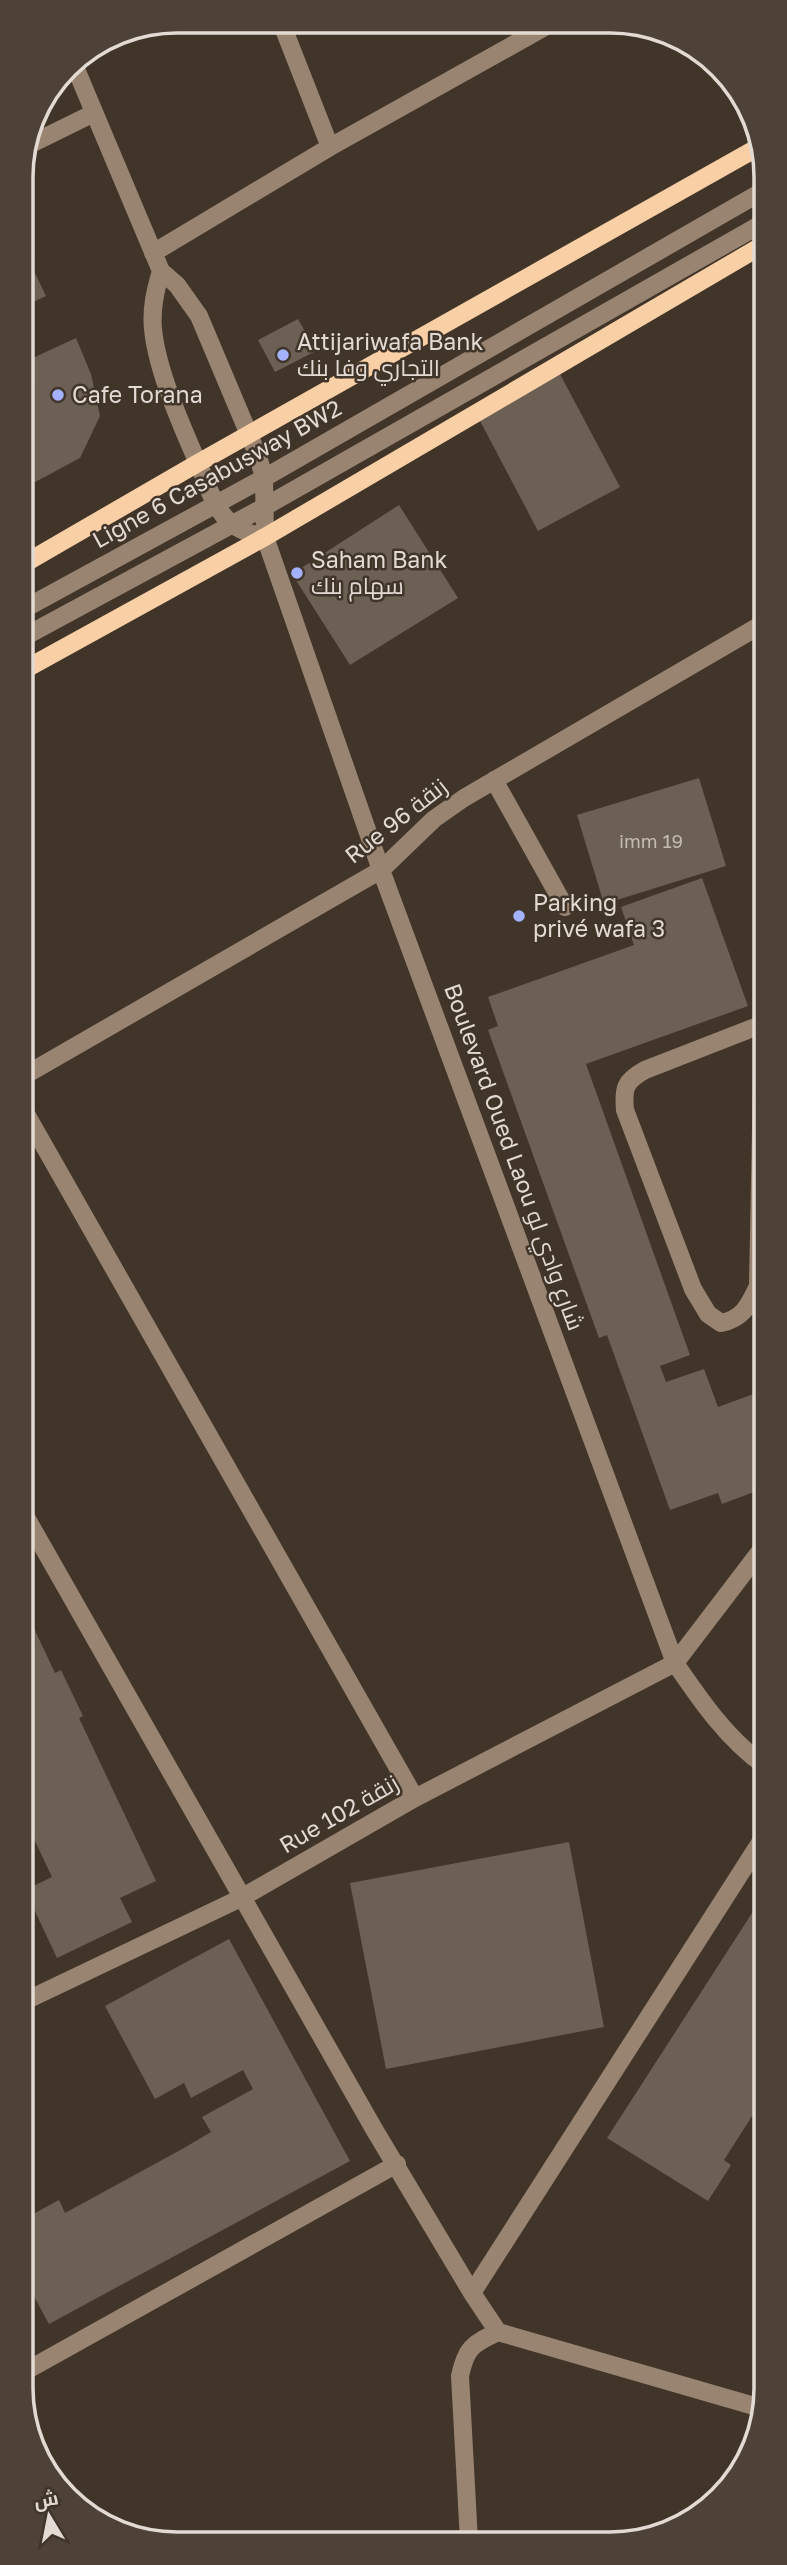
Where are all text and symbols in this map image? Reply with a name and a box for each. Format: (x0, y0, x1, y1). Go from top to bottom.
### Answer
place label: Attijariwafa Bank التجاري وفا بنك (297, 327, 484, 386)
marker: Attijariwafa Bank التجاري وفا بنك (275, 347, 291, 363)
place label: Cafe Torana (72, 380, 203, 408)
marker: Cafe Torana (50, 387, 66, 403)
street label: Ligne 6 Casabusway BW2 (87, 393, 346, 553)
place label: Saham Bank سهام بنك (311, 545, 448, 602)
marker: Saham Bank سهام بنك (289, 565, 305, 581)
street label: Rue 96 زنقة (339, 772, 452, 869)
house number: imm 19 (619, 829, 683, 852)
place label: Parking privé wafa 3 (533, 888, 665, 942)
marker: Parking privé wafa 3 (511, 908, 527, 924)
street label: Boulevard Oued Laou شارع وادي لو (434, 979, 591, 1336)
street label: Rue 102 زنقة (274, 1768, 403, 1858)
north arrow (14, 2481, 84, 2551)
text: ش (32, 2485, 60, 2513)

